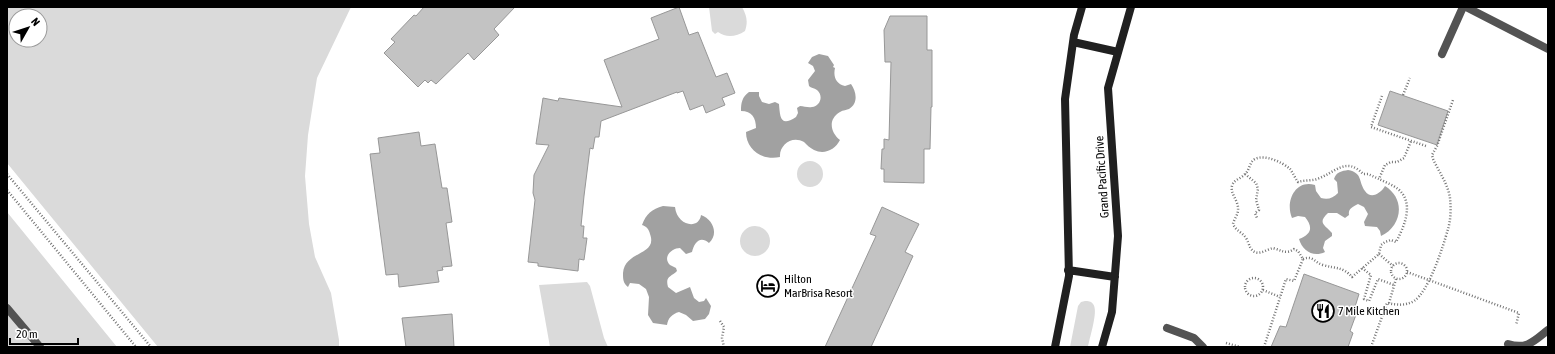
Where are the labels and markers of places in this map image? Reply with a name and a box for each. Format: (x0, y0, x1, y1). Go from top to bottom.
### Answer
place label: Hilton MarBrisa Resort (784, 272, 853, 300)
hotel icon: Hilton MarBrisa Resort (755, 273, 781, 299)
restaurant icon: 7 Mile Kitchen (1310, 298, 1336, 324)
place label: 7 Mile Kitchen (1338, 304, 1400, 318)

